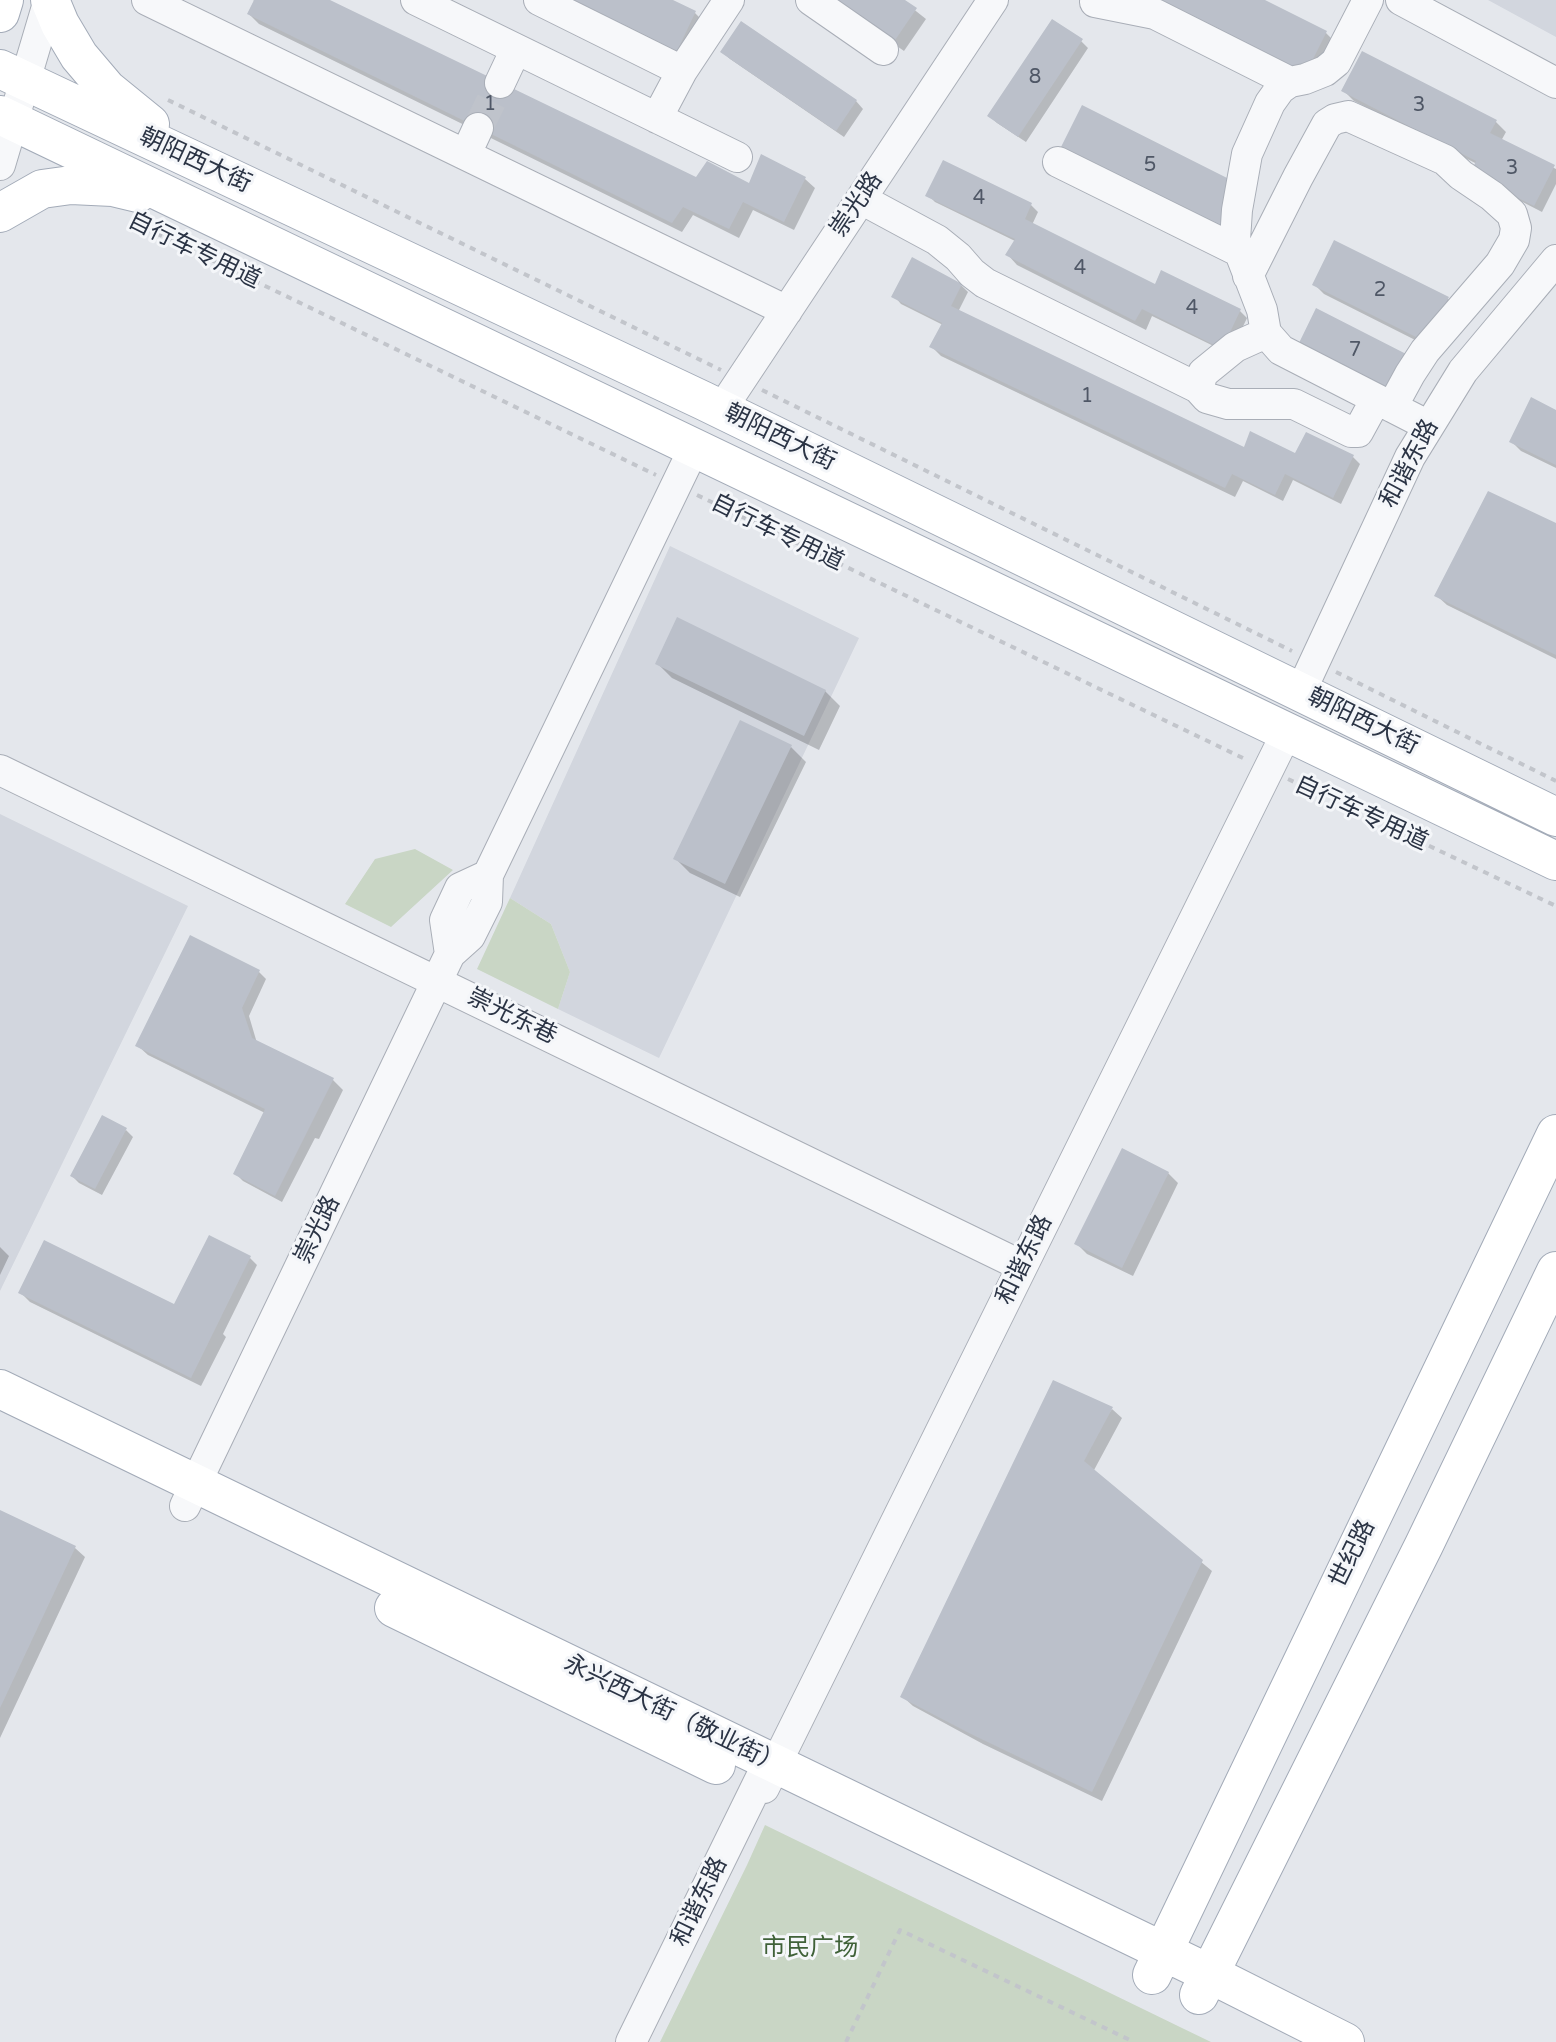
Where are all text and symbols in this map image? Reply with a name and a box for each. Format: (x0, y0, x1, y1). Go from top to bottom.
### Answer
house number: 8 (1029, 66, 1041, 90)
house number: 1 (484, 93, 496, 117)
house number: 3 (1413, 94, 1425, 118)
street label: 朝阳西大街 (135, 123, 255, 199)
house number: 5 (1144, 154, 1156, 178)
house number: 3 (1506, 157, 1518, 181)
street label: 崇光路 (825, 167, 889, 243)
house number: 4 (973, 187, 985, 211)
street label: 自行车专用道 (123, 206, 265, 296)
house number: 4 (1074, 257, 1086, 281)
house number: 2 (1374, 279, 1386, 303)
house number: 4 (1186, 297, 1198, 321)
house number: 7 (1349, 339, 1361, 363)
house number: 1 (1081, 385, 1093, 409)
street label: 朝阳西大街 (720, 399, 840, 477)
street label: 和谐东路 (1375, 415, 1445, 513)
street label: 自行车专用道 (706, 488, 848, 578)
street label: 朝阳西大街 (1303, 683, 1423, 761)
street label: 自行车专用道 (1290, 771, 1432, 857)
street label: 崇光东巷 (463, 983, 561, 1051)
street label: 崇光路 (289, 1191, 347, 1269)
street label: 和谐东路 (991, 1211, 1059, 1309)
street label: 世纪路 (1324, 1515, 1382, 1593)
street label: 永兴西大街（敬业街） (559, 1649, 787, 1781)
street label: 和谐东路 (666, 1853, 734, 1951)
park label: 市民广场 (762, 1935, 858, 1963)

